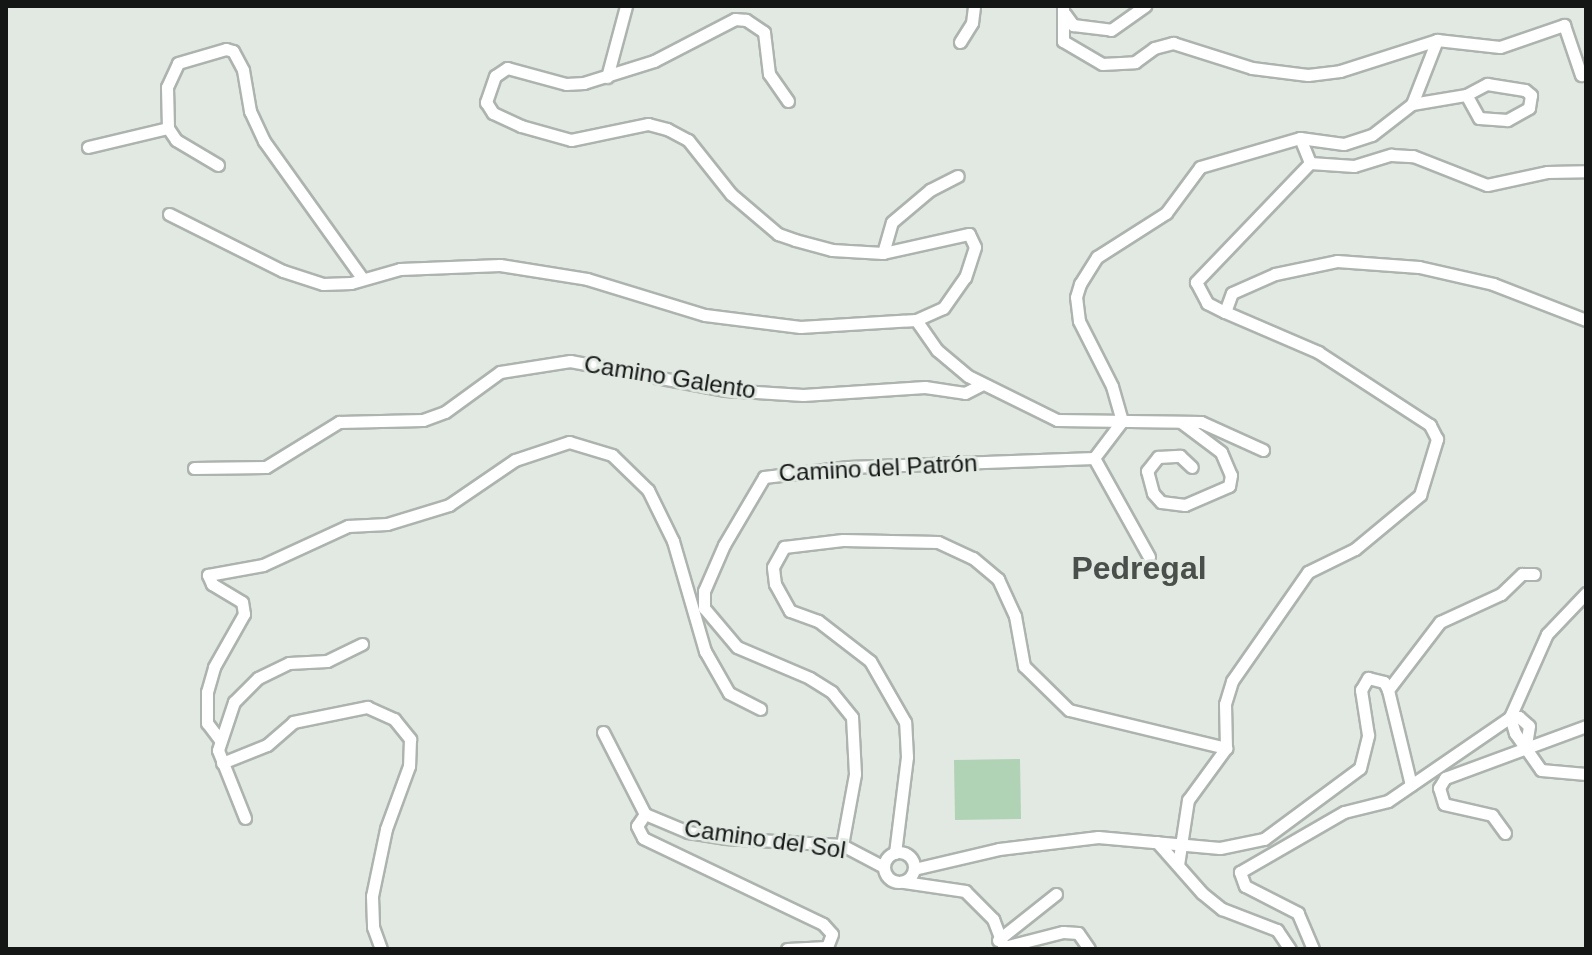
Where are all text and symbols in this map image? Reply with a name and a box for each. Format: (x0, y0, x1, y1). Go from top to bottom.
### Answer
street label: Camino Galento (582, 349, 758, 405)
street label: Camino del Patrón (778, 448, 978, 488)
district label: Pedregal (1071, 549, 1207, 587)
street label: Camino del Sol (682, 813, 848, 865)

